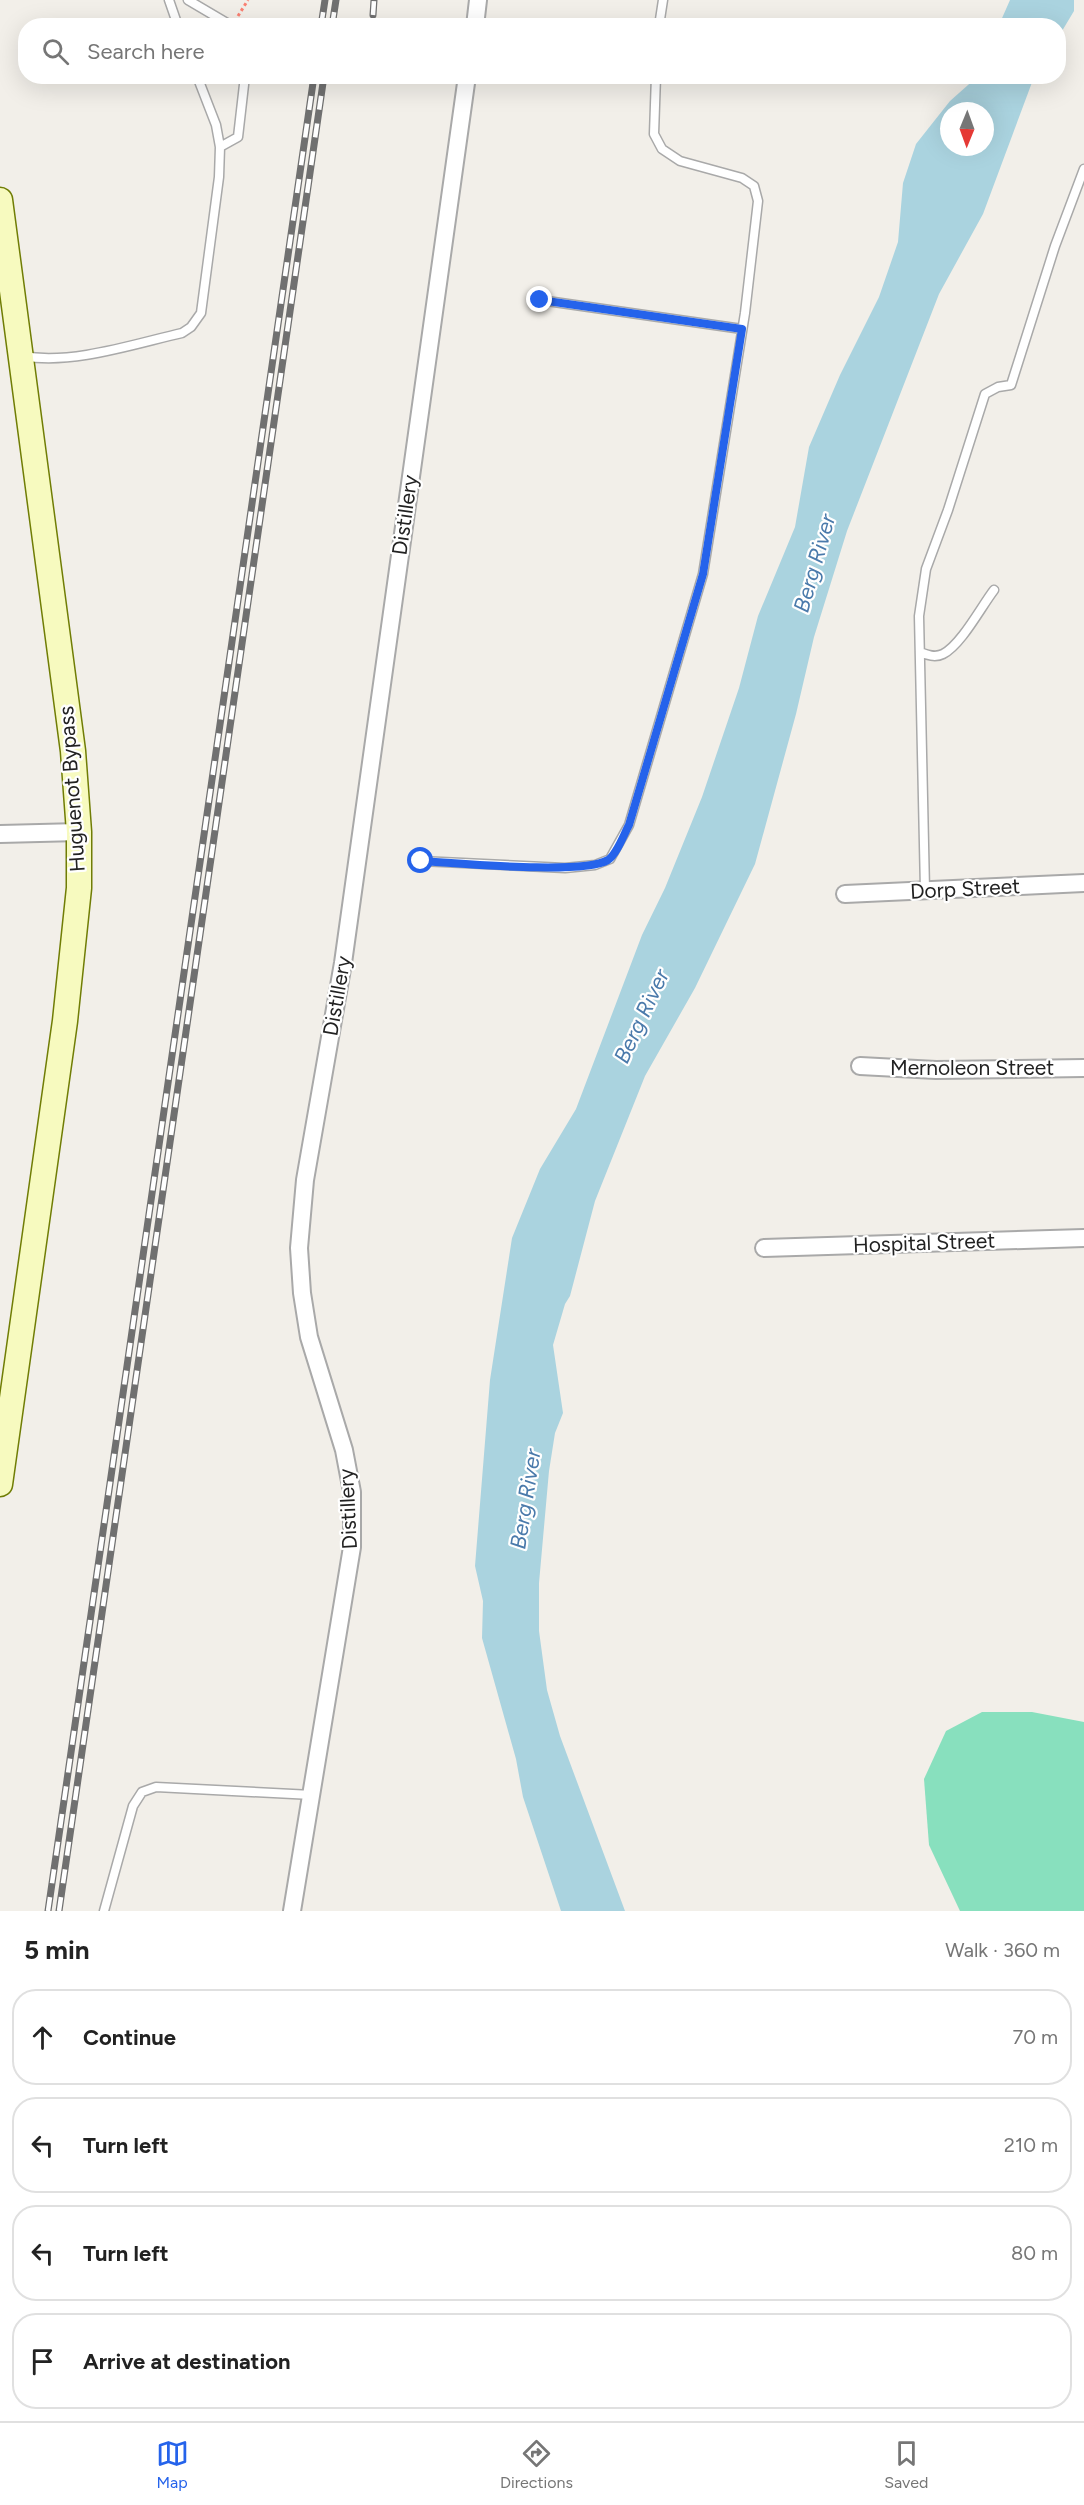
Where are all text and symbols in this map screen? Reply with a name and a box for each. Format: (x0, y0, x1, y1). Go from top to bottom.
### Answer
search box (18, 18, 1066, 84)
icon: search (39, 35, 72, 68)
text: Search here (87, 38, 205, 65)
north arrow (940, 102, 994, 156)
route end (526, 286, 552, 312)
street label: Distillery (387, 473, 423, 557)
water label: Berg River (788, 509, 842, 615)
street label: Huguenot Bypass (53, 705, 90, 873)
route start (407, 847, 433, 873)
street label: Dorp Street (909, 873, 1021, 904)
street label: Distillery (317, 954, 356, 1038)
water label: Berg River (608, 963, 676, 1068)
street label: Mernoleon Street (890, 1055, 1054, 1080)
street label: Hospital Street (852, 1228, 996, 1257)
water label: Berg River (504, 1446, 547, 1551)
street label: Distillery (333, 1468, 362, 1550)
text: 5 min (24, 1934, 90, 1966)
text: Walk · 360 m (945, 1938, 1060, 1962)
icon: ahead (26, 2021, 59, 2054)
text: Continue (83, 2024, 176, 2051)
text: 70 m (1012, 2025, 1058, 2049)
icon: left (26, 2129, 59, 2162)
text: Turn left (83, 2132, 169, 2159)
text: 210 m (1004, 2133, 1058, 2157)
icon: left (26, 2237, 59, 2270)
text: Turn left (83, 2240, 169, 2267)
text: 80 m (1011, 2241, 1058, 2265)
icon: arrive (26, 2345, 59, 2378)
text: Arrive at destination (83, 2348, 291, 2375)
tab: Map (156, 2437, 189, 2492)
tab: Directions (500, 2437, 573, 2492)
tab: Saved (884, 2437, 928, 2492)

